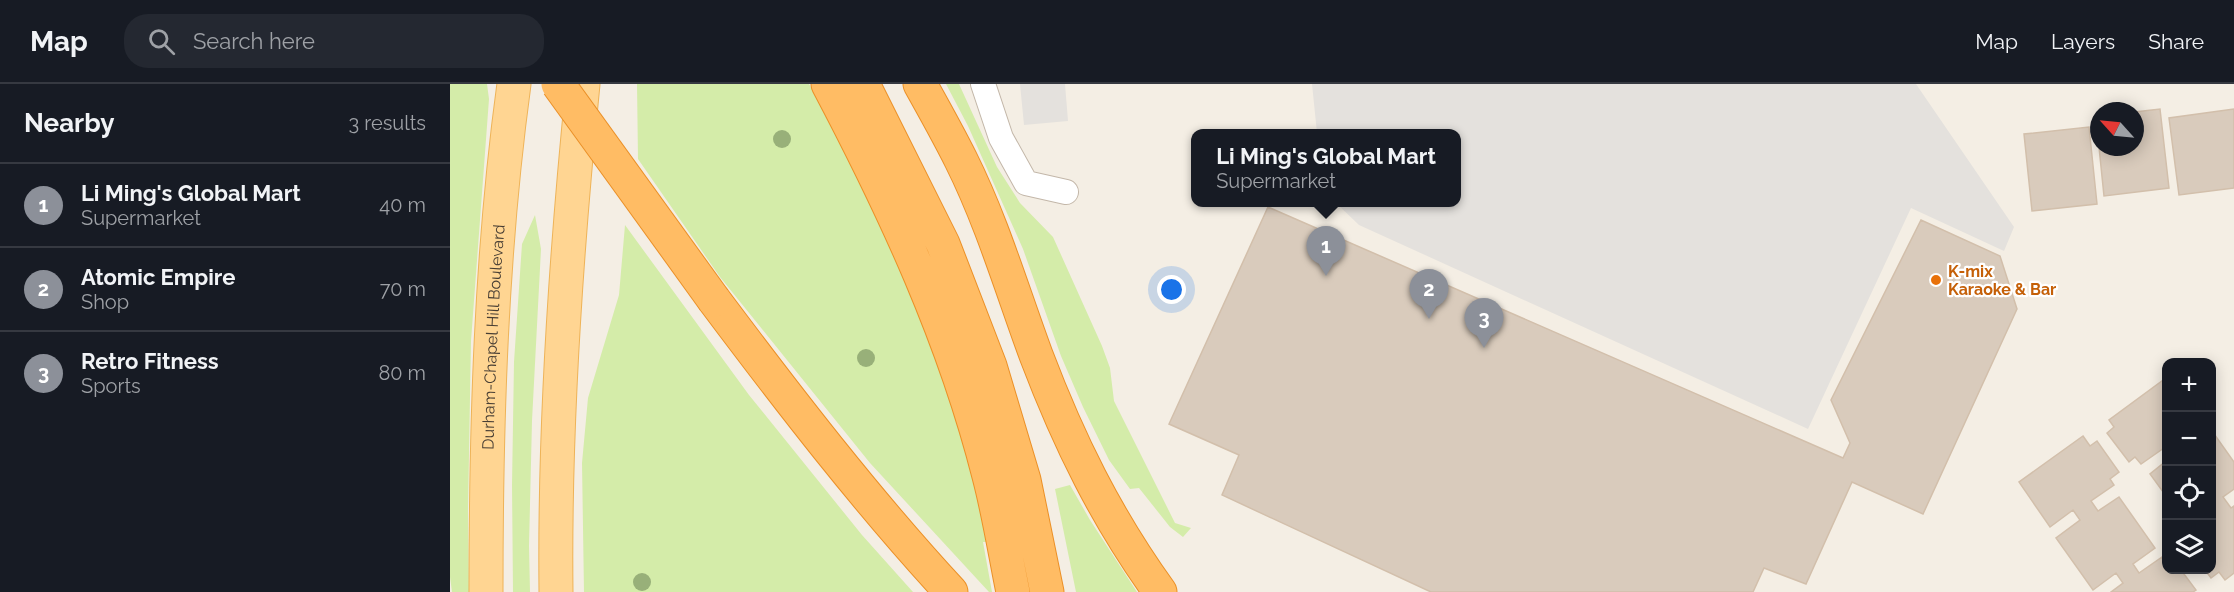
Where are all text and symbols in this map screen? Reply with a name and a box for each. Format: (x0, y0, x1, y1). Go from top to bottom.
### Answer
search box (124, 14, 544, 68)
text: Map (30, 25, 88, 58)
icon: search (145, 25, 178, 58)
text: Search here (193, 28, 315, 54)
text: Map (1975, 29, 2018, 54)
text: Layers (2051, 29, 2115, 54)
text: Share (2148, 29, 2204, 54)
north arrow (2090, 102, 2144, 156)
text: Nearby (24, 108, 114, 138)
text: 3 results (348, 111, 426, 135)
popup (1191, 129, 1461, 207)
text: Li Ming's Global Mart (1216, 143, 1436, 169)
text: Supermarket (1216, 169, 1336, 193)
text: Li Ming's Global Mart (81, 180, 301, 206)
text: 1 (39, 193, 48, 217)
text: 40 m (379, 193, 426, 217)
text: Supermarket (81, 206, 201, 230)
street label: Durham-Chapel Hill Boulevard (478, 224, 509, 450)
pin: 1 (1306, 226, 1346, 276)
place label: K-mix Karaoke & Bar (1948, 262, 2056, 299)
text: Atomic Empire (81, 264, 235, 290)
pin: 2 (1410, 270, 1448, 319)
marker: K-mix Karaoke & Bar (1929, 273, 1943, 287)
your location (1157, 275, 1186, 304)
text: 2 (38, 277, 49, 301)
text: 70 m (380, 277, 426, 301)
text: Shop (81, 290, 129, 314)
pin: 3 (1464, 298, 1504, 348)
text: Retro Fitness (81, 348, 219, 374)
map controls (2162, 358, 2216, 574)
button: + (2162, 358, 2216, 412)
text: 3 (38, 361, 49, 385)
text: 80 m (378, 361, 426, 385)
text: Sports (81, 374, 141, 398)
button: − (2162, 412, 2216, 466)
button: locate (2162, 466, 2216, 520)
button: layers (2162, 520, 2216, 574)

